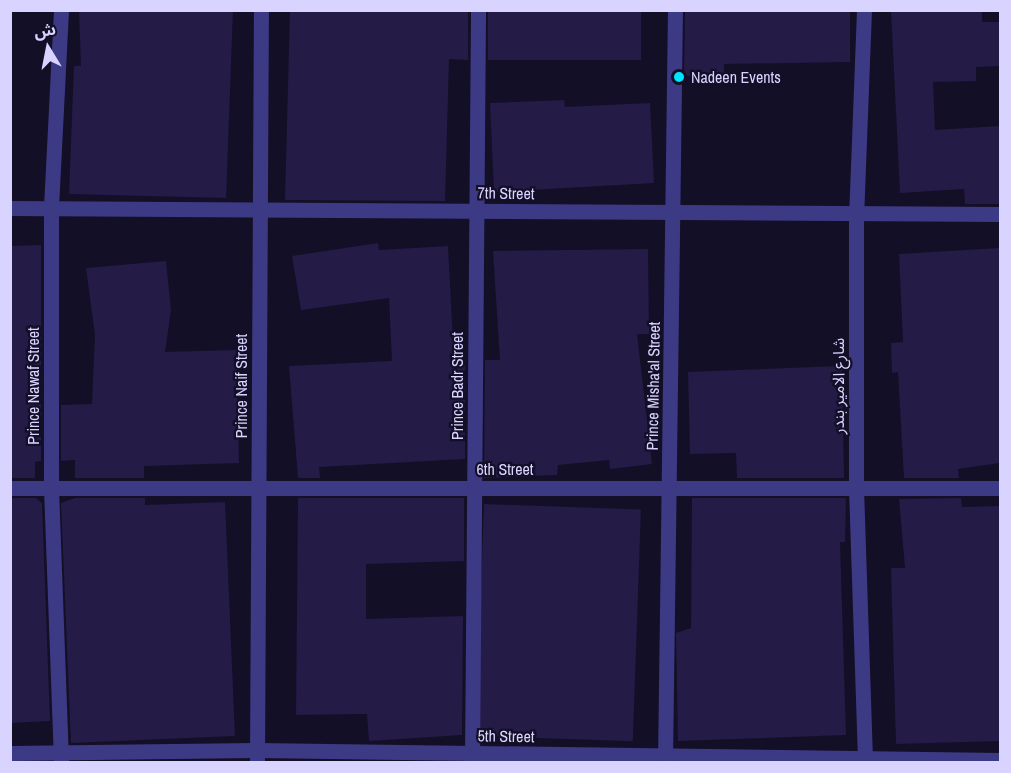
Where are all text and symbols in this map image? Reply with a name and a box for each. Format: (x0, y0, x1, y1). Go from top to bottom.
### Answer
north arrow (18, 18, 78, 78)
text: ش (32, 18, 58, 43)
place label: Nadeen Events (691, 67, 781, 87)
marker: Nadeen Events (672, 70, 686, 84)
street label: 7th Street (477, 183, 535, 203)
street label: Prince Misha'al Street (642, 322, 664, 450)
street label: Prince Nawaf Street (23, 327, 43, 445)
street label: Prince Badr Street (447, 332, 467, 440)
street label: Prince Naif Street (231, 334, 251, 438)
street label: شارع الامير بندر (828, 338, 848, 434)
street label: 6th Street (477, 459, 533, 479)
street label: 5th Street (477, 726, 535, 746)

